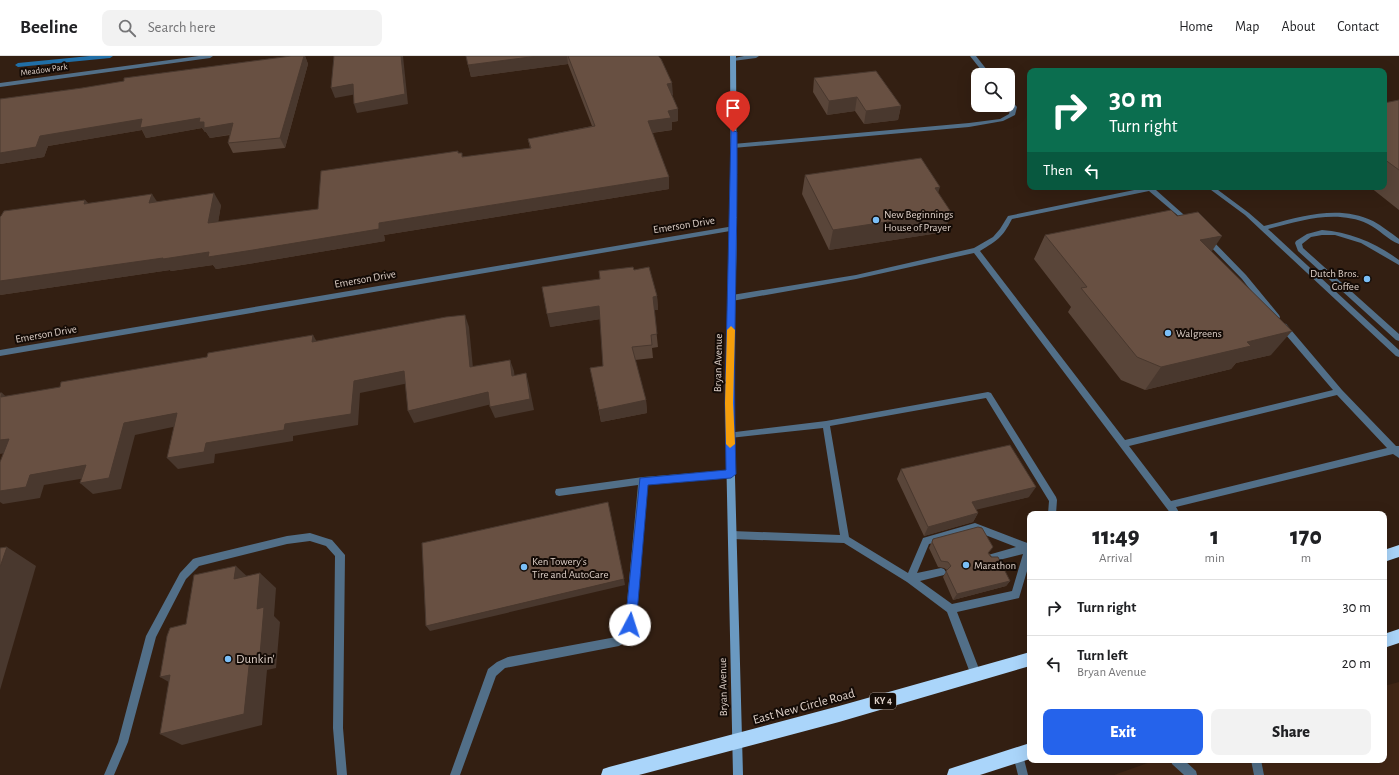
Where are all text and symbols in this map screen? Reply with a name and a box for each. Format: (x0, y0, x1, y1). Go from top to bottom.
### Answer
search box (102, 10, 382, 46)
icon: search (116, 17, 138, 39)
text: Beeline (20, 18, 78, 37)
text: Search here (148, 20, 216, 35)
text: Home (1179, 20, 1213, 34)
text: Map (1235, 20, 1259, 34)
text: About (1281, 20, 1315, 34)
text: Contact (1337, 20, 1379, 34)
street label: Meadow Park (20, 62, 69, 78)
map controls (971, 68, 1015, 112)
button: search (971, 68, 1015, 112)
icon: right (1043, 84, 1095, 136)
text: 30 m (1109, 85, 1162, 113)
pin (716, 91, 750, 132)
icon: arrive (722, 97, 744, 119)
text: Turn right (1109, 118, 1178, 136)
icon: left (1081, 160, 1103, 182)
text: Then (1043, 163, 1073, 178)
place label: New Beginnings House of Prayer (884, 209, 953, 233)
street label: Emerson Drive (652, 215, 716, 235)
marker: New Beginnings House of Prayer (871, 215, 881, 225)
street label: Emerson Drive (333, 268, 397, 290)
place label: Dutch Bros. Coffee (1310, 268, 1359, 292)
marker: Dutch Bros. Coffee (1362, 274, 1372, 284)
street label: Emerson Drive (14, 323, 78, 345)
marker: Walgreens (1163, 328, 1173, 338)
place label: Walgreens (1176, 328, 1222, 339)
street label: Bryan Avenue (712, 334, 724, 392)
text: 11:49 (1092, 525, 1139, 549)
text: 1 (1210, 525, 1219, 549)
text: 170 (1290, 525, 1322, 549)
text: Arrival (1099, 552, 1133, 565)
text: min (1205, 552, 1225, 565)
text: m (1301, 552, 1311, 565)
place label: Ken Towery's Tire and AutoCare (532, 556, 608, 580)
marker: Marathon (961, 560, 971, 570)
place label: Marathon (974, 560, 1016, 571)
marker: Ken Towery's Tire and AutoCare (519, 562, 529, 572)
icon: right (1043, 597, 1065, 619)
text: Turn right (1077, 600, 1136, 615)
text: 30 m (1342, 600, 1371, 615)
position arrow (609, 604, 651, 646)
text: Turn left (1077, 648, 1128, 663)
place label: Dunkin' (236, 653, 275, 666)
icon: left (1043, 653, 1065, 675)
marker: Dunkin' (223, 654, 233, 664)
text: 20 m (1342, 656, 1371, 671)
street label: Bryan Avenue (717, 658, 729, 716)
text: Bryan Avenue (1077, 666, 1146, 679)
street label: East New Circle Road (752, 687, 857, 727)
road number: KY 4 (870, 693, 896, 709)
button: Exit (1043, 709, 1203, 755)
button: Share (1211, 709, 1371, 755)

